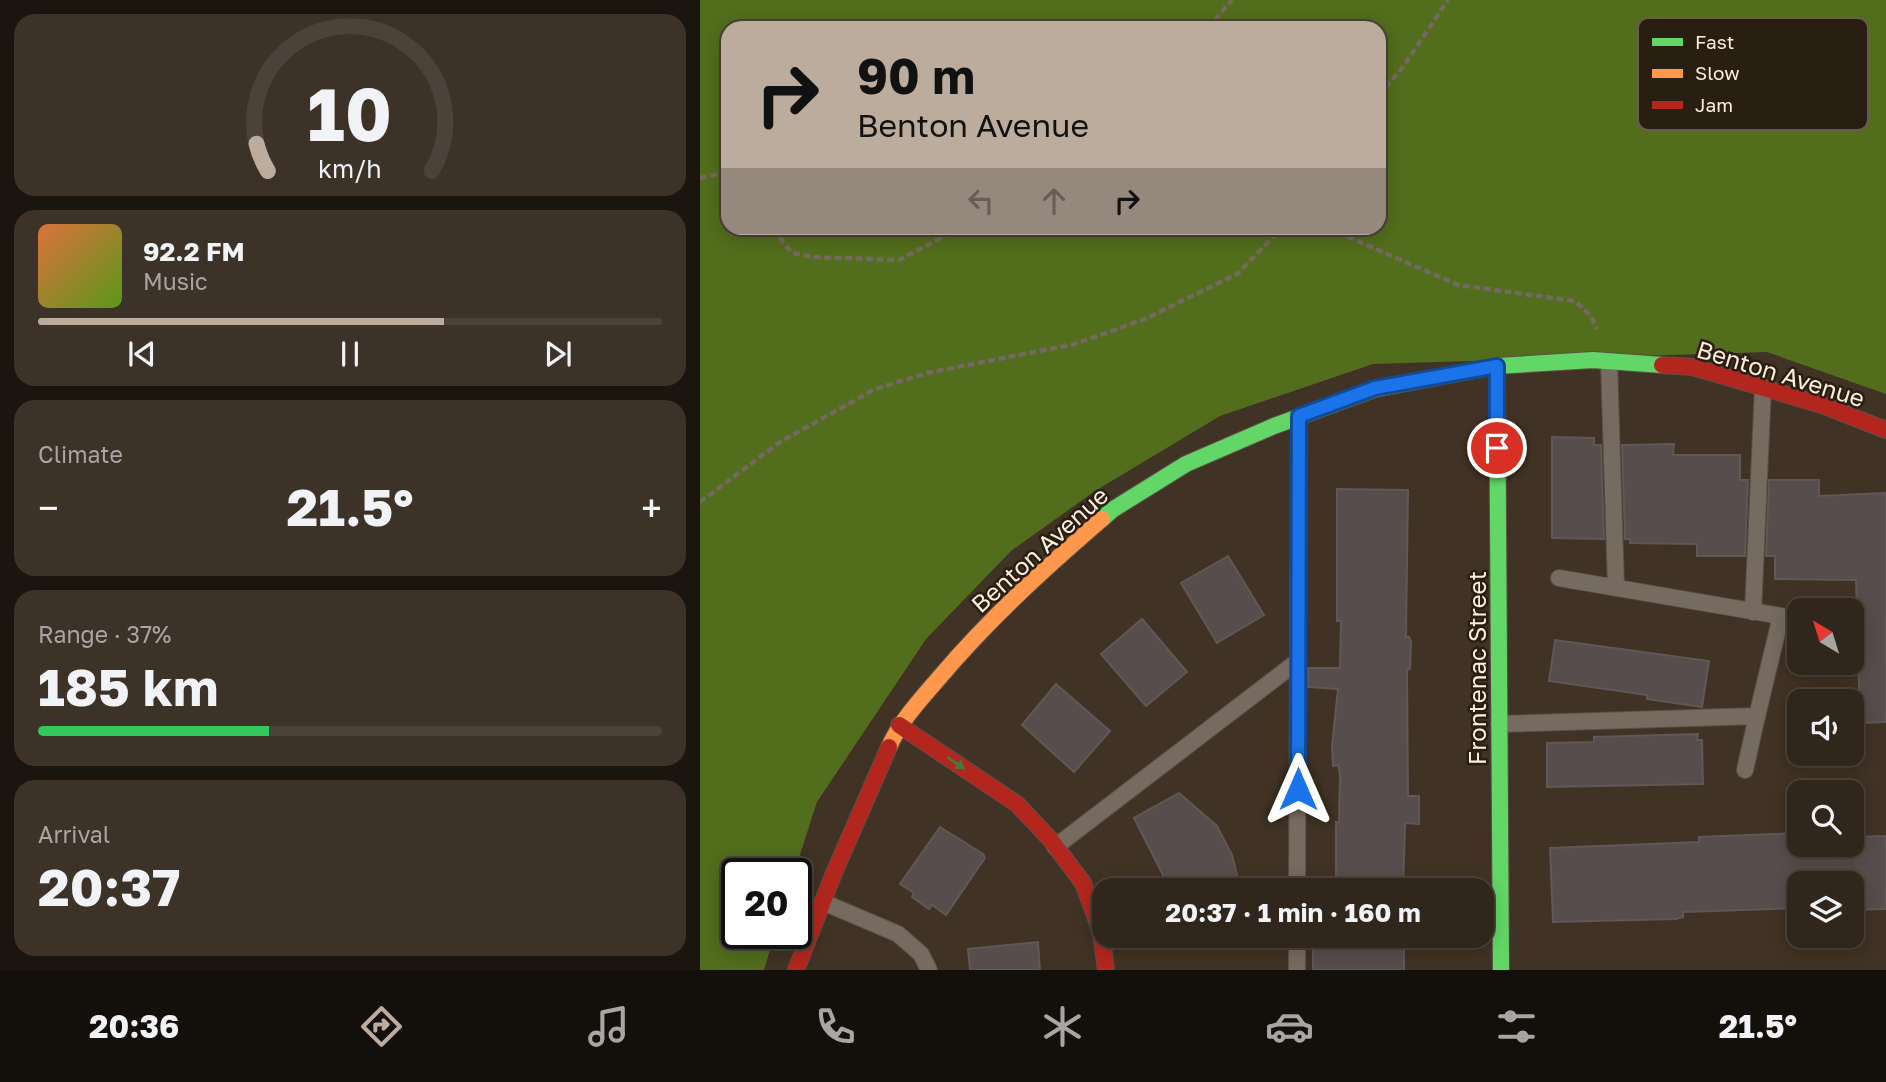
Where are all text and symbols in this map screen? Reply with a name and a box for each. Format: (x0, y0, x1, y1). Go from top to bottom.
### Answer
legend (1638, 18, 1868, 130)
text: Fast (1695, 30, 1734, 53)
text: 90 m (857, 46, 975, 105)
icon: right (742, 49, 833, 140)
text: Slow (1695, 61, 1740, 84)
text: 10 (308, 70, 392, 157)
text: Jam (1695, 93, 1733, 116)
text: Benton Avenue (857, 106, 1089, 144)
text: km/h (318, 153, 382, 184)
icon: left (962, 182, 1000, 220)
icon: ahead (1035, 182, 1073, 220)
icon: right (1108, 182, 1146, 220)
text: 92.2 FM (143, 236, 245, 267)
text: Music (143, 267, 208, 295)
street label: Benton Avenue (1694, 334, 1868, 412)
icon: previous (123, 335, 161, 373)
icon: pause (331, 335, 369, 373)
icon: next (539, 335, 577, 373)
pin (1467, 418, 1527, 478)
icon: arrive (1478, 429, 1516, 467)
text: Climate (38, 440, 123, 468)
text: 21.5° (286, 475, 414, 537)
street label: Benton Avenue (965, 480, 1113, 618)
text: − (38, 485, 59, 530)
text: + (641, 485, 662, 530)
street label: Frontenac Street (1462, 571, 1491, 765)
north arrow (1787, 598, 1864, 676)
map controls (1787, 598, 1864, 948)
text: Range · 37% (38, 620, 171, 648)
text: 185 km (38, 655, 218, 717)
button: sound (1787, 689, 1864, 766)
position arrow (1261, 752, 1335, 826)
one-way arrow (946, 756, 965, 769)
button: search (1787, 780, 1864, 857)
text: Arrival (38, 820, 110, 848)
text: 20:37 (38, 855, 180, 917)
speed limit sign: 20 (721, 858, 812, 949)
button: layers (1787, 871, 1864, 948)
text: 20:37 · 1 min · 160 m (1165, 897, 1421, 928)
icon: directions (357, 1002, 406, 1051)
icon: music (584, 1002, 633, 1051)
icon: phone (811, 1002, 860, 1051)
icon: climate (1038, 1002, 1087, 1051)
icon: car (1265, 1002, 1314, 1051)
icon: filters (1492, 1002, 1541, 1051)
text: 20:36 (89, 1007, 179, 1045)
text: 21.5° (1719, 1007, 1797, 1045)

